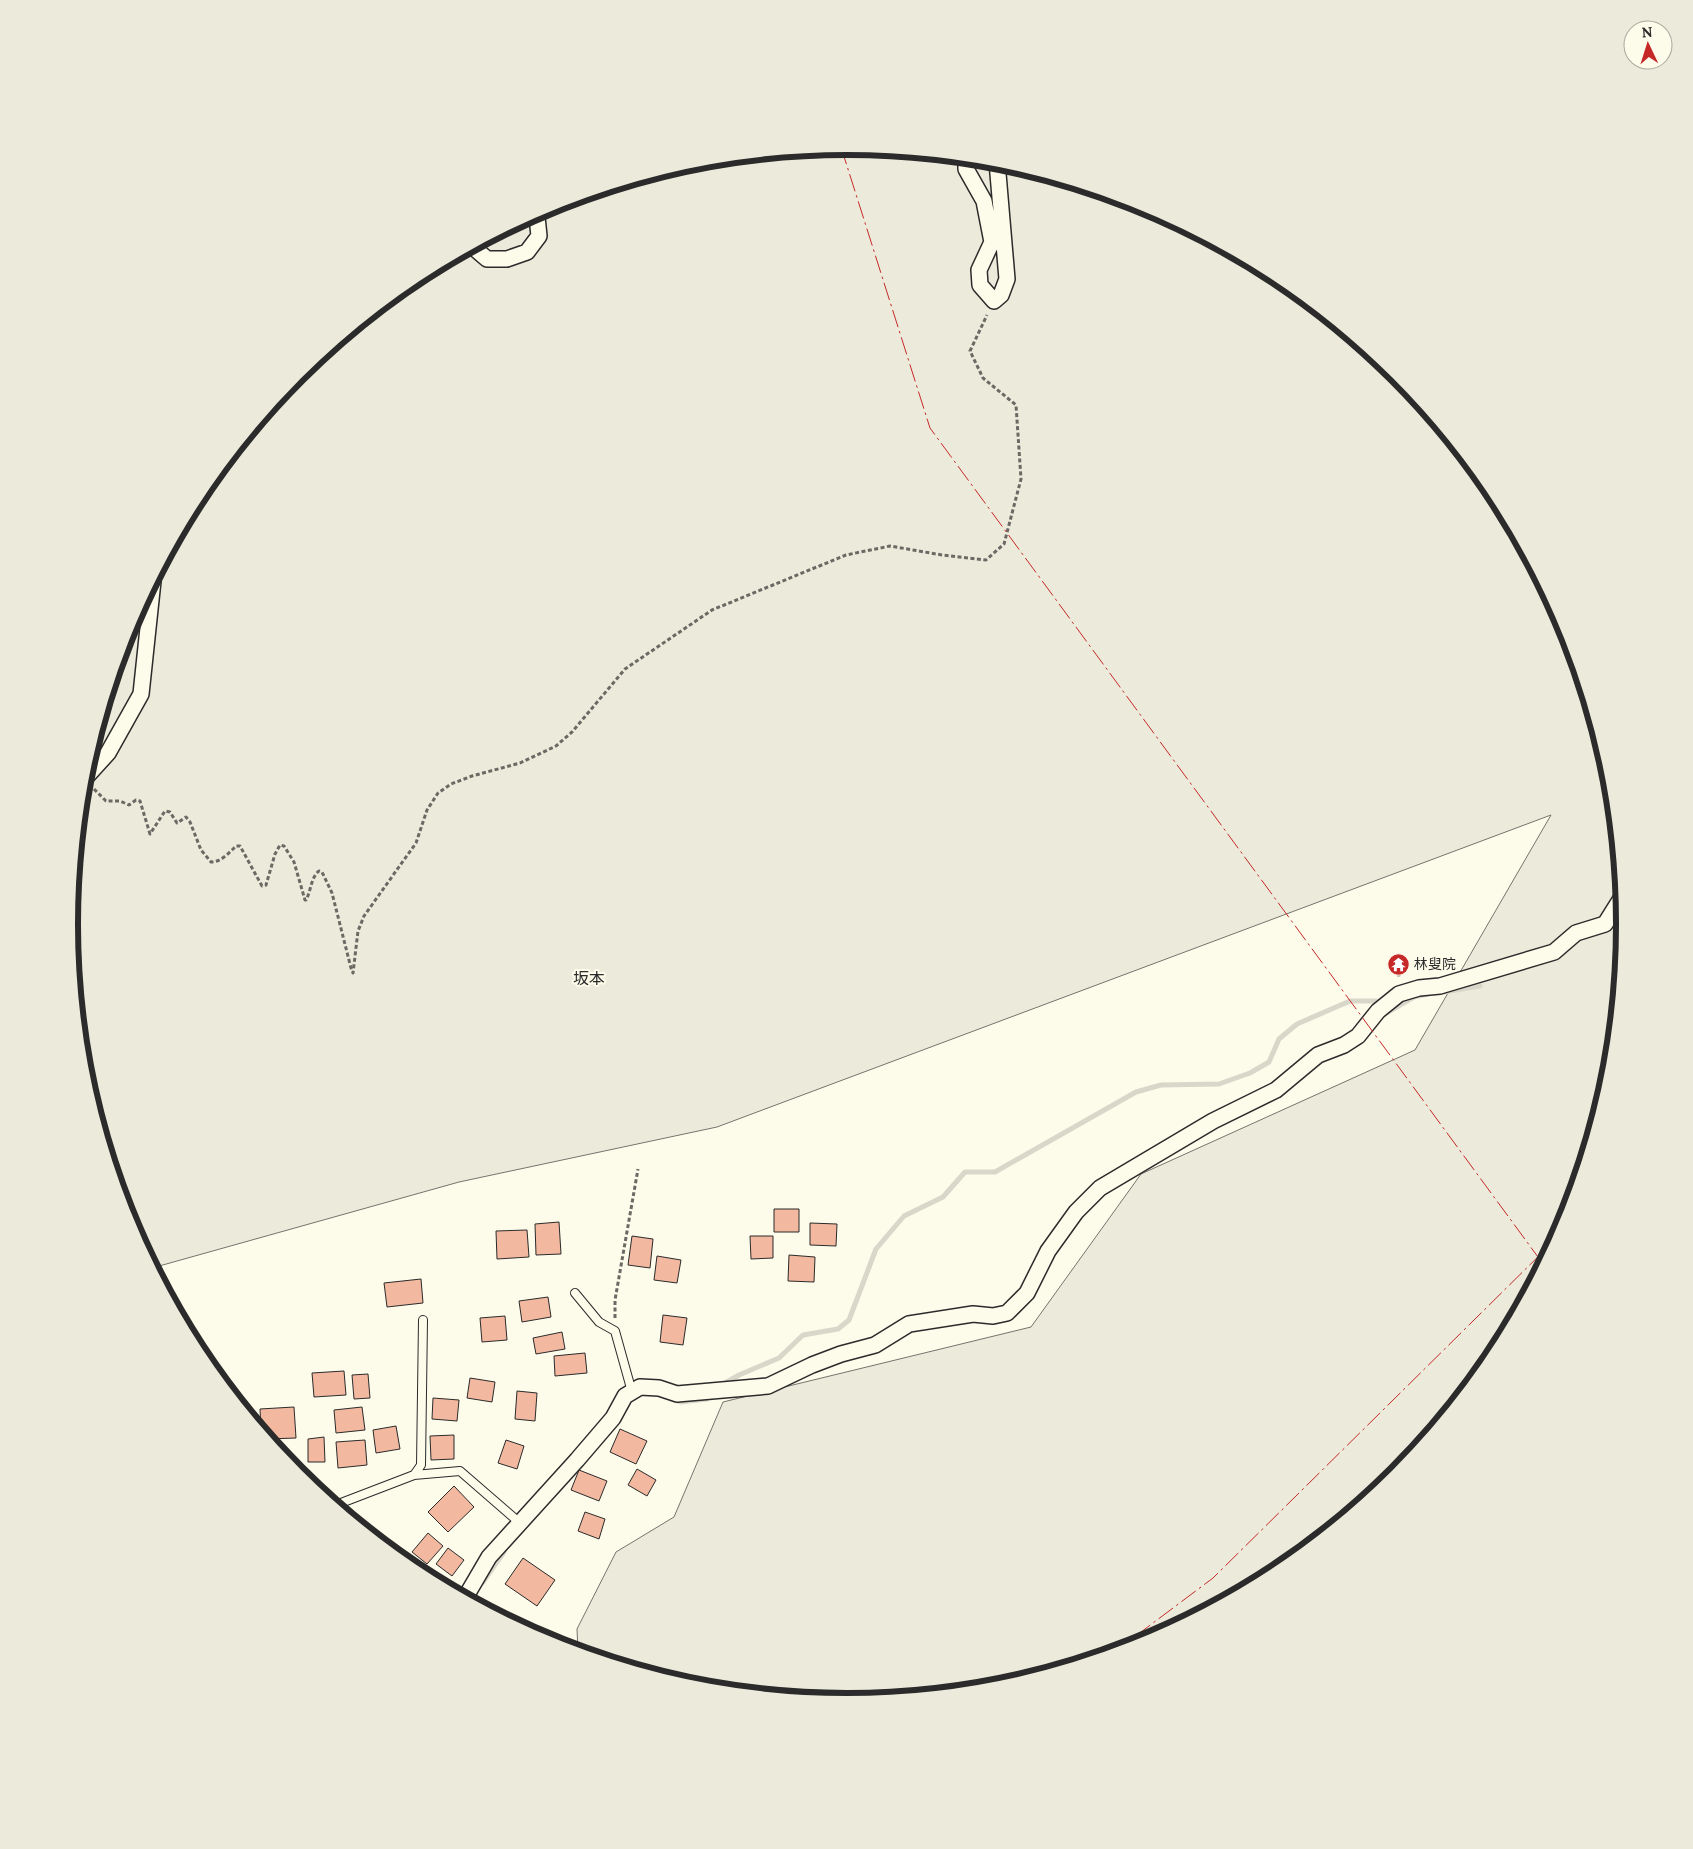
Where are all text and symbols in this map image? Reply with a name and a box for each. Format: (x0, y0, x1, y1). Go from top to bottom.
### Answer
north arrow (1623, 20, 1673, 70)
text: N (1641, 23, 1653, 41)
temple icon: 林叟院 (1386, 952, 1410, 976)
place label: 林叟院 (1414, 955, 1456, 973)
district label: 坂本 (573, 968, 605, 988)

